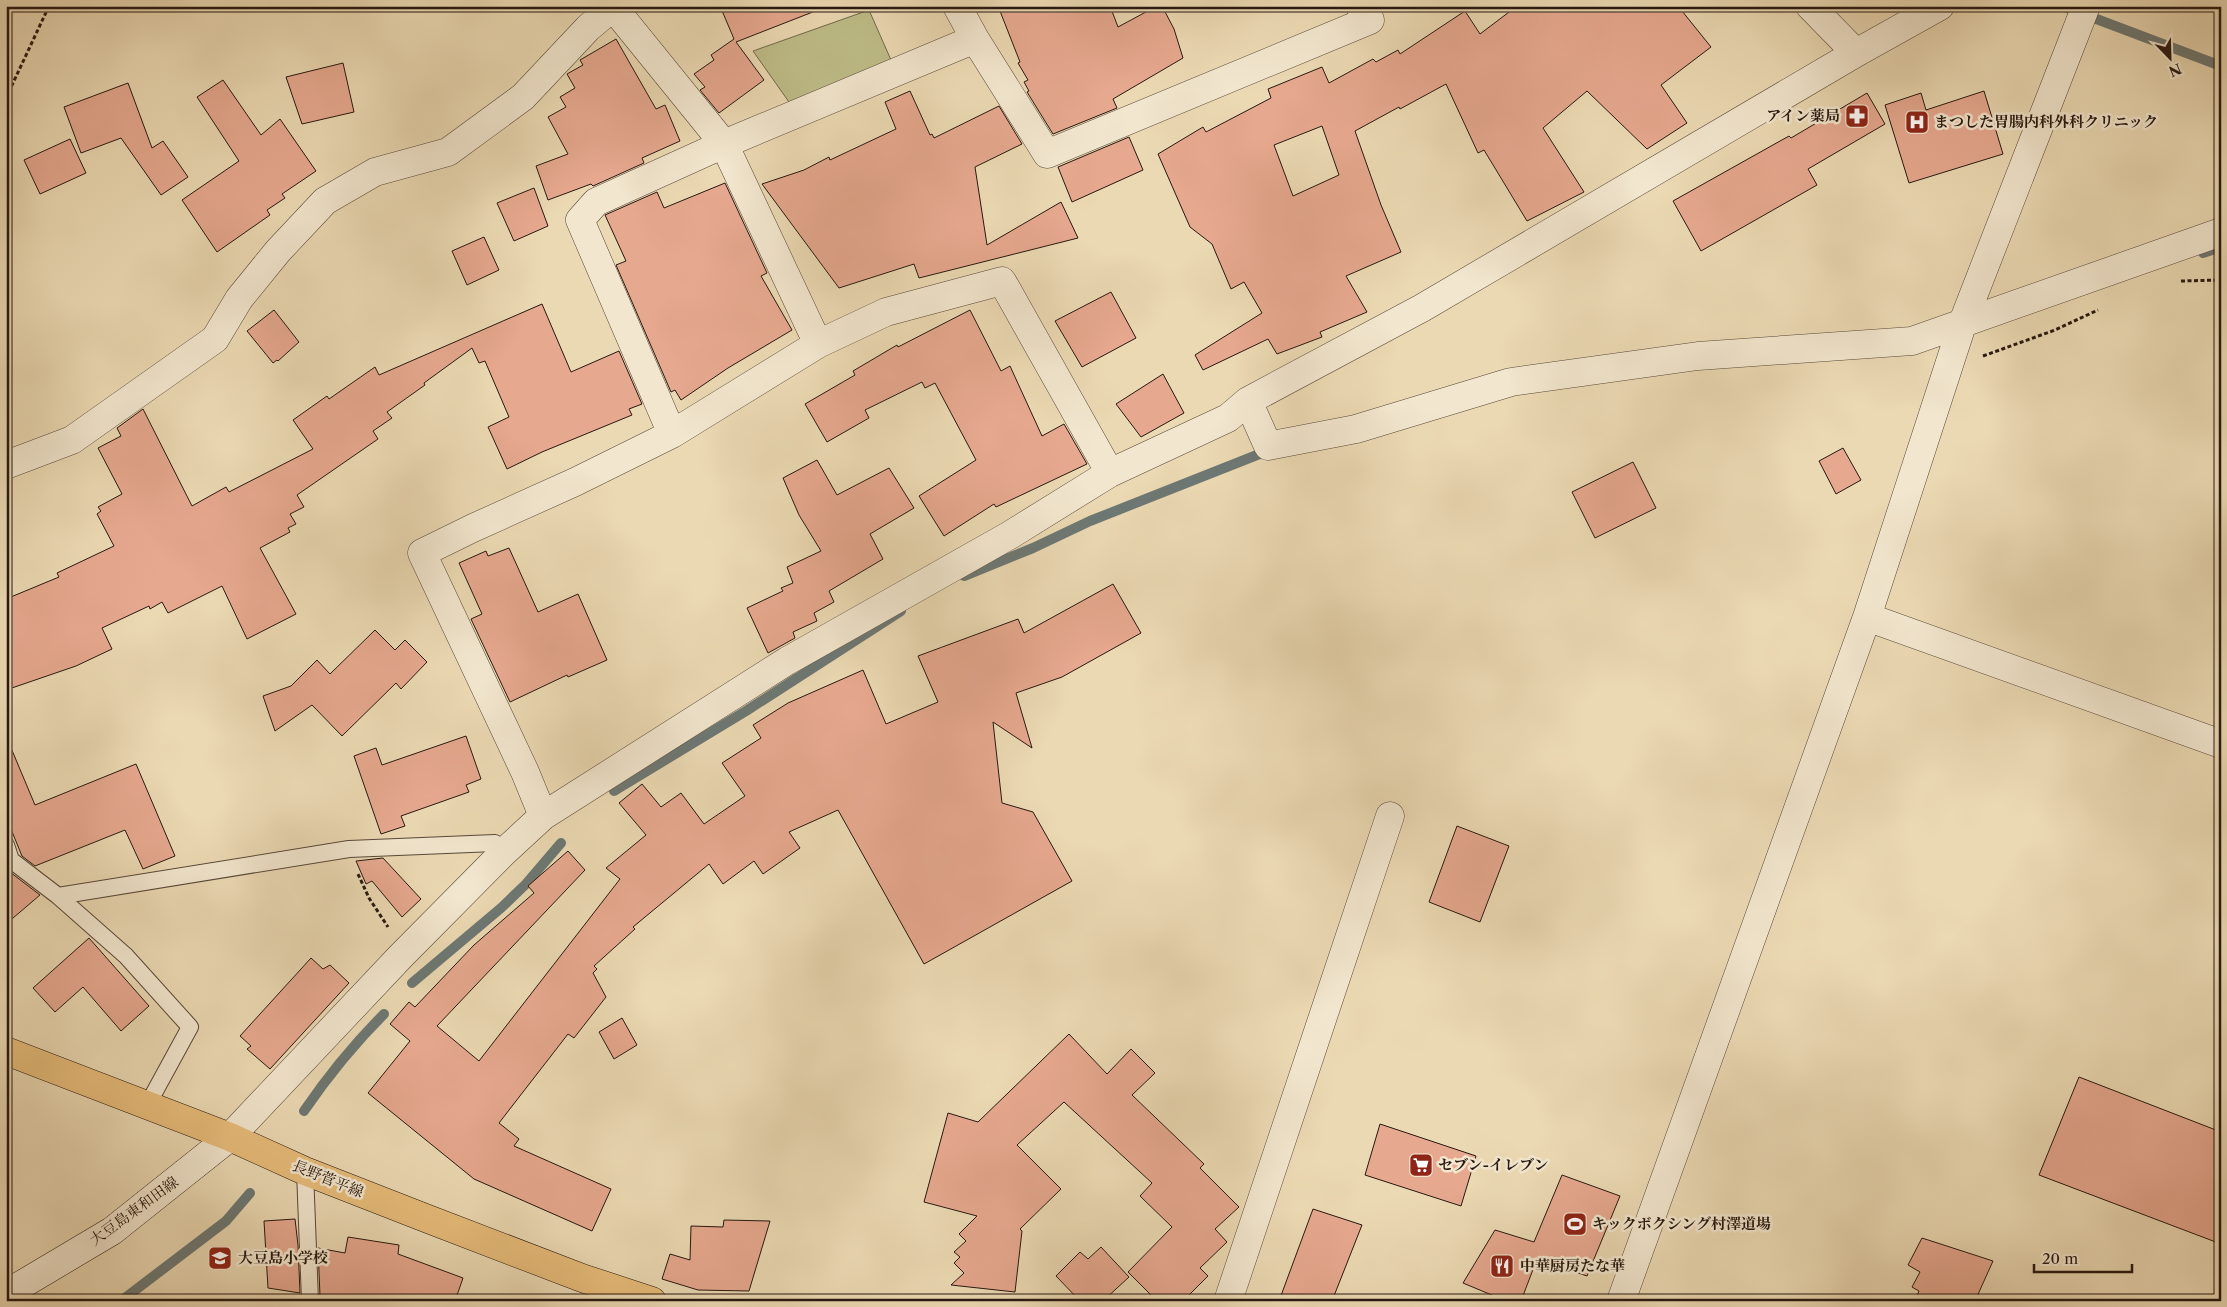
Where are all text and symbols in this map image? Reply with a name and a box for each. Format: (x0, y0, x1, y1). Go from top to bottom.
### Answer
north arrow (2144, 32, 2194, 82)
text: N (2166, 59, 2184, 81)
pharmacy icon: アイン薬局 (1844, 103, 1870, 129)
place label: アイン薬局 (1766, 106, 1840, 125)
hospital icon: まつした胃腸内科外科クリニック (1904, 109, 1930, 135)
place label: まつした胃腸内科外科クリニック (1934, 112, 2158, 131)
supermarket icon: セブン-イレブン (1408, 1152, 1434, 1178)
place label: セブン-イレブン (1438, 1155, 1548, 1174)
street label: 長野菅平線 (290, 1156, 367, 1201)
street label: 大豆島東和田線 (86, 1172, 182, 1249)
sports icon: キックボクシング村澤道場 (1562, 1211, 1588, 1237)
place label: キックボクシング村澤道場 (1592, 1214, 1771, 1233)
scale bar (2034, 1242, 2132, 1274)
school or university icon: 大豆島小学校 (207, 1245, 233, 1271)
place label: 大豆島小学校 (238, 1248, 328, 1267)
text: 20 m (2042, 1249, 2078, 1268)
restaurant icon: 中華厨房たな華 (1489, 1253, 1515, 1279)
place label: 中華厨房たな華 (1520, 1256, 1625, 1275)

